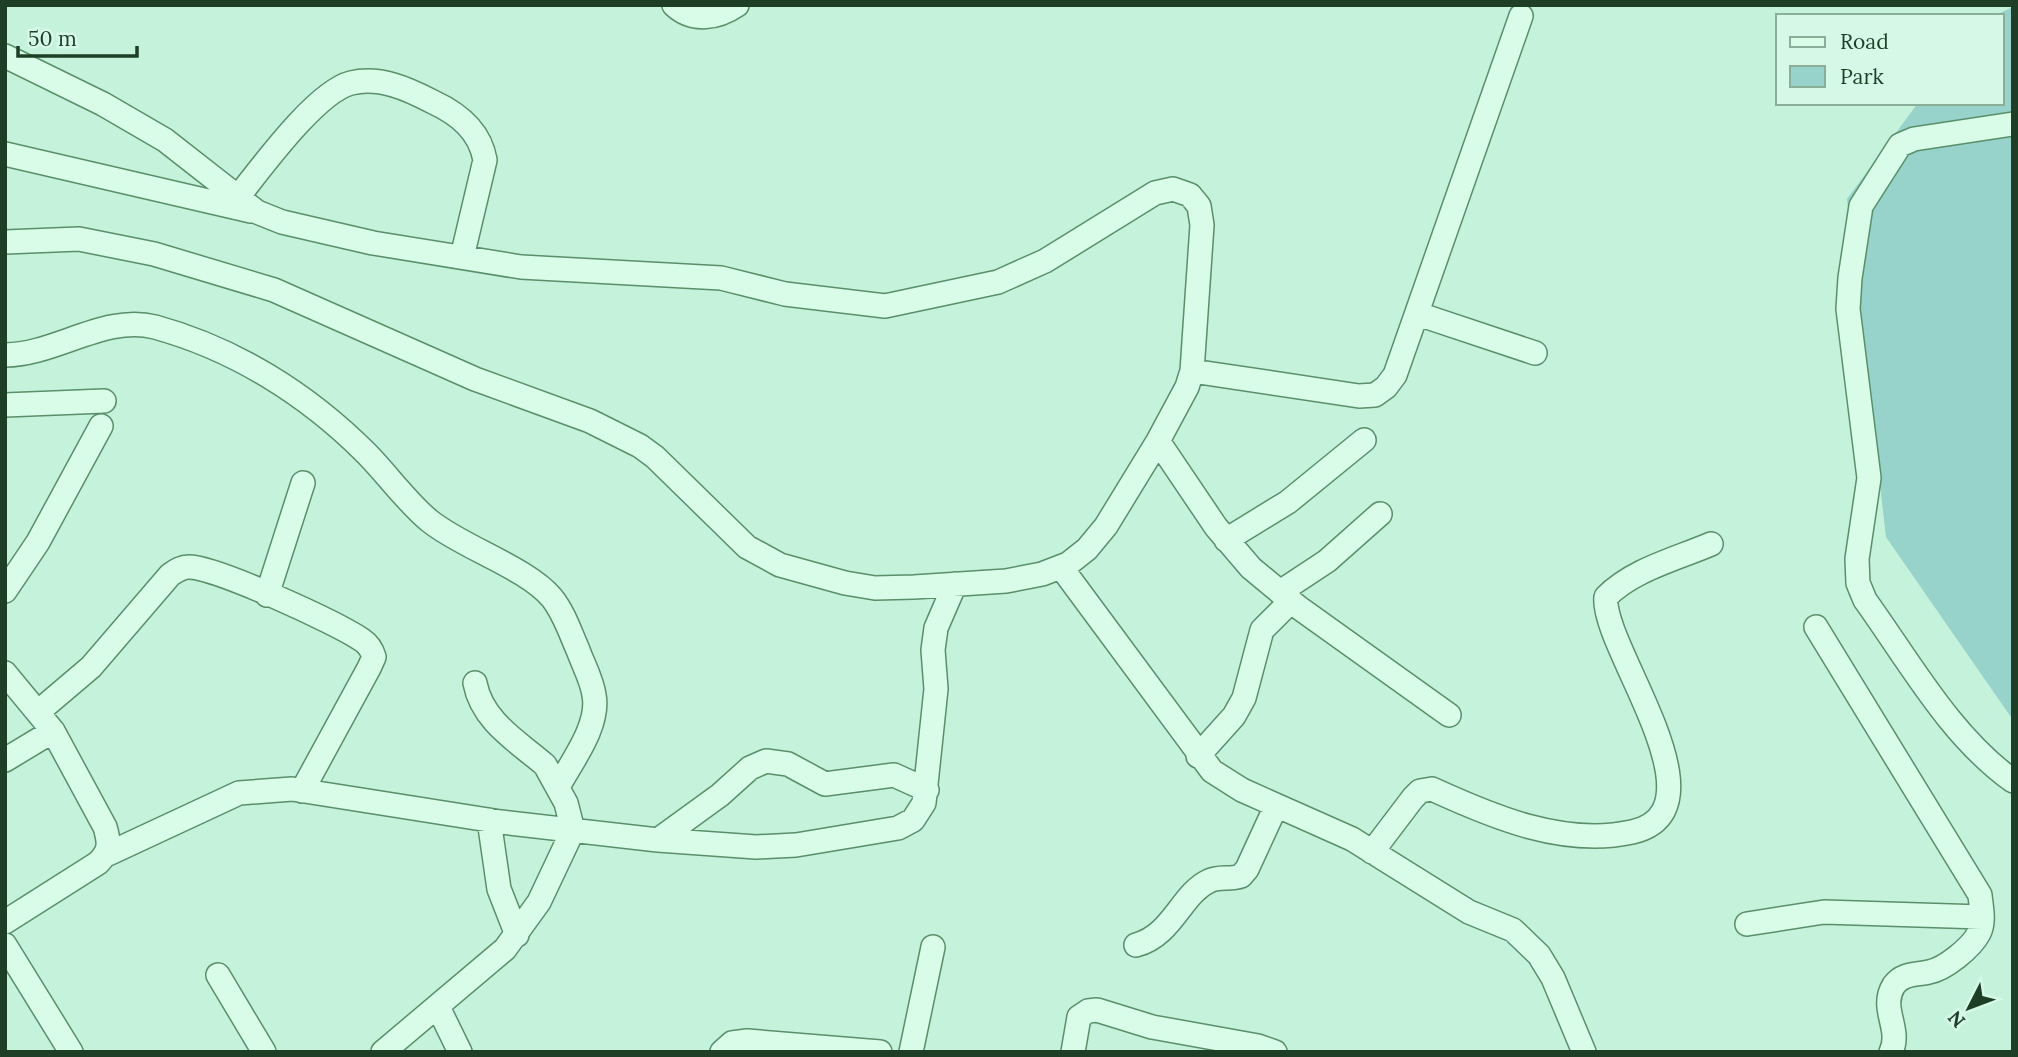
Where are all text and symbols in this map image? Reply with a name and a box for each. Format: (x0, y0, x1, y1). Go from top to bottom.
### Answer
scale bar (18, 14, 136, 58)
legend (1776, 14, 2004, 105)
text: 50 m (28, 25, 77, 52)
text: Road (1840, 28, 1889, 55)
text: Park (1840, 63, 1884, 90)
north arrow (1934, 973, 2004, 1043)
text: N (1942, 1006, 1970, 1033)

